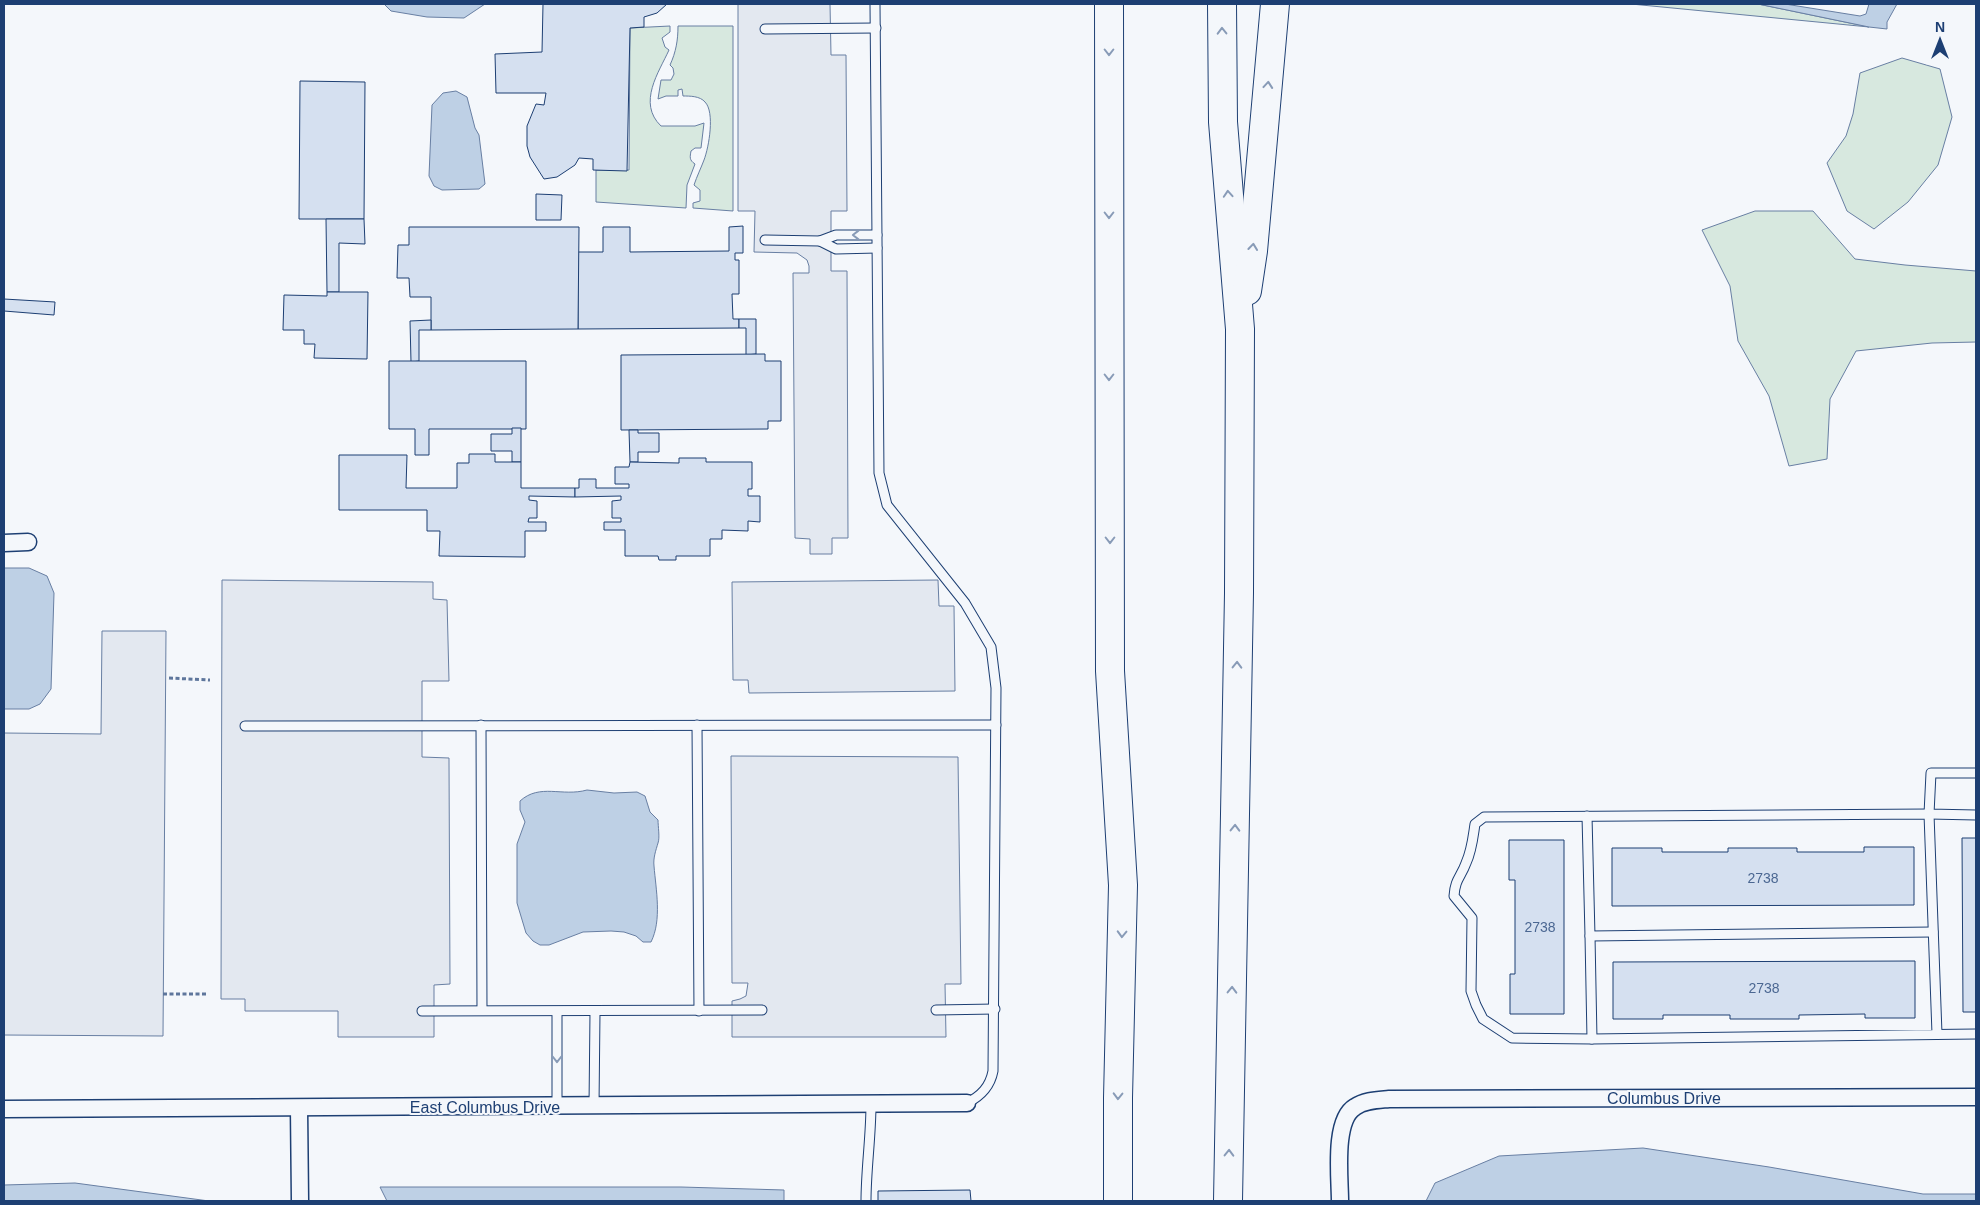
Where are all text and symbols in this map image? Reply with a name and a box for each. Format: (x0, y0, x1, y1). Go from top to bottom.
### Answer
north arrow (1915, 15, 1965, 65)
text: N (1935, 19, 1945, 35)
one-way arrow (1217, 27, 1228, 35)
one-way arrow (1104, 49, 1114, 57)
one-way arrow (1262, 80, 1273, 88)
one-way arrow (1223, 189, 1234, 197)
one-way arrow (1104, 212, 1114, 219)
one-way arrow (852, 230, 860, 240)
one-way arrow (1247, 242, 1258, 250)
one-way arrow (1104, 374, 1114, 382)
one-way arrow (1105, 536, 1115, 544)
one-way arrow (1232, 661, 1242, 668)
one-way arrow (1229, 823, 1240, 831)
house number: 2738 (1747, 870, 1779, 886)
house number: 2738 (1524, 919, 1556, 935)
one-way arrow (1117, 930, 1127, 938)
house number: 2738 (1748, 980, 1780, 996)
one-way arrow (1227, 986, 1237, 994)
one-way arrow (552, 1056, 562, 1063)
street label: Columbus Drive (1607, 1090, 1721, 1107)
one-way arrow (1113, 1092, 1123, 1100)
street label: East Columbus Drive (410, 1099, 560, 1116)
one-way arrow (1224, 1148, 1234, 1156)

